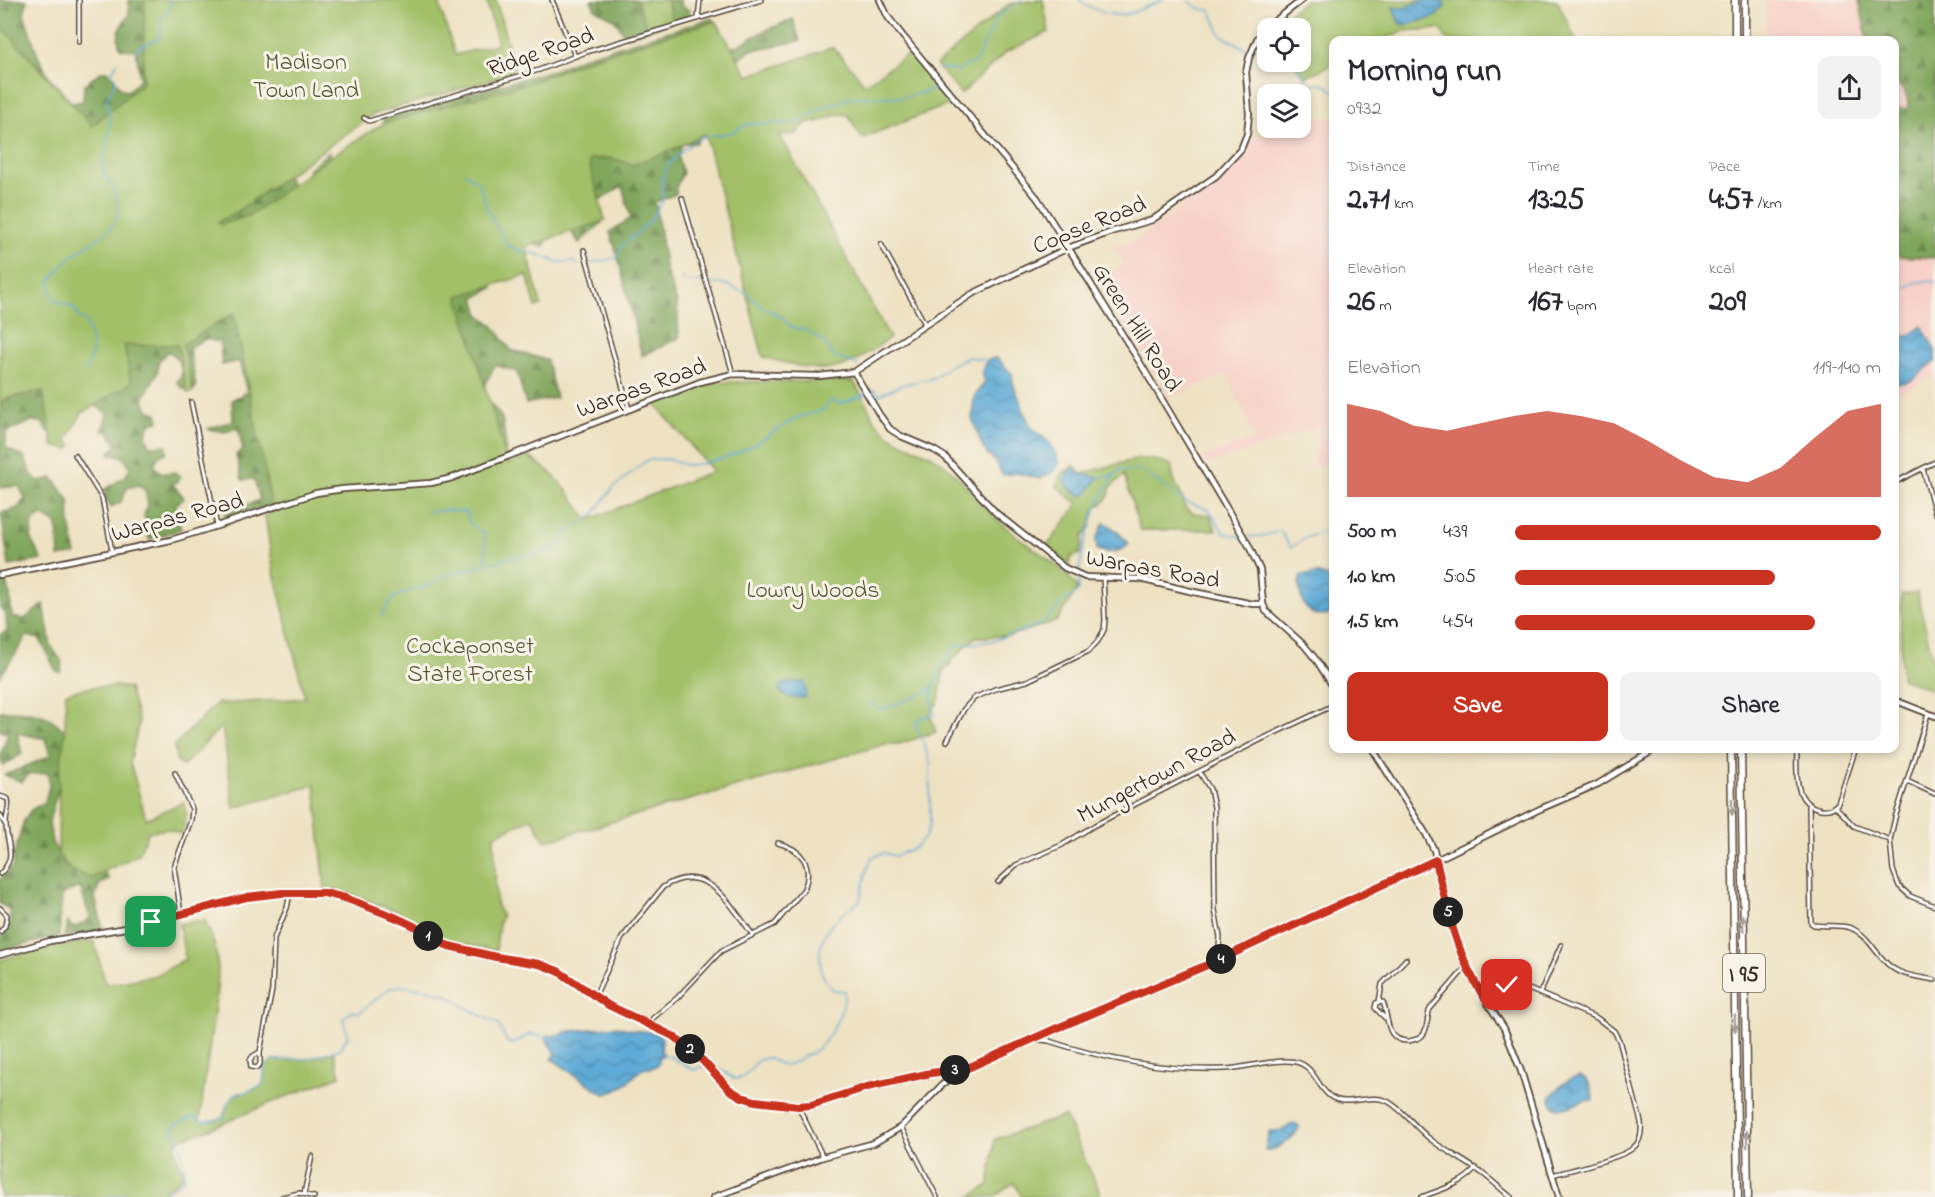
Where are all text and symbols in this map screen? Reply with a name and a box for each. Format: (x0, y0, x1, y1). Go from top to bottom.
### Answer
map controls (1257, 18, 1311, 138)
button: locate (1257, 18, 1311, 72)
street label: Ridge Road (483, 19, 599, 88)
park label: Madison Town Land (253, 46, 360, 109)
text: Morning run (1347, 48, 1501, 96)
button: share (1818, 56, 1881, 119)
button: layers (1257, 84, 1311, 138)
text: 09:32 (1347, 95, 1382, 124)
text: Distance (1347, 155, 1406, 179)
text: Time (1528, 155, 1560, 179)
text: Pace (1709, 155, 1740, 179)
text: 2.71 (1347, 179, 1390, 223)
text: 13:25 (1528, 179, 1585, 223)
text: 4:57 (1709, 179, 1753, 223)
street label: Copse Road (1028, 187, 1153, 265)
text: km (1390, 192, 1413, 216)
text: /km (1753, 192, 1782, 216)
street label: Green Hill Road (1082, 257, 1190, 400)
text: Elevation (1347, 257, 1406, 281)
text: Heart rate (1528, 257, 1594, 281)
text: kcal (1709, 257, 1734, 281)
text: 26 (1347, 281, 1375, 325)
text: 167 (1528, 281, 1563, 325)
text: 209 (1709, 281, 1746, 325)
text: m (1375, 294, 1392, 318)
text: bpm (1563, 294, 1597, 318)
street label: Warpas Road (572, 350, 712, 429)
text: Elevation (1347, 354, 1421, 383)
text: 119–140 m (1813, 354, 1881, 383)
street label: Warpas Road (108, 484, 248, 553)
text: 500 m (1347, 518, 1396, 547)
text: 4:39 (1443, 518, 1467, 547)
street label: Warpas Road (1083, 541, 1223, 600)
text: 1.0 km (1347, 563, 1395, 592)
text: 5:05 (1443, 563, 1476, 592)
park label: Lowry Woods (746, 574, 880, 610)
text: 1.5 km (1347, 608, 1398, 637)
text: 4:54 (1443, 608, 1473, 637)
park label: Cockaponset State Forest (406, 630, 534, 693)
button: Save (1347, 672, 1608, 741)
button: Share (1620, 672, 1881, 741)
street label: Mungertown Road (1072, 720, 1243, 834)
one-way arrow (1727, 797, 1737, 816)
pin (125, 896, 176, 947)
pin: 5 (1433, 897, 1463, 927)
text: 5 (1443, 900, 1453, 924)
icon: arrive (134, 905, 167, 938)
one-way arrow (1738, 913, 1748, 932)
pin: 1 (413, 921, 443, 951)
text: 1 (425, 924, 431, 948)
pin: 4 (1206, 944, 1236, 974)
text: 4 (1218, 947, 1224, 971)
road number: I 95 (1723, 954, 1765, 992)
pin (1481, 959, 1532, 1010)
icon: check (1490, 968, 1523, 1001)
one-way arrow (1731, 1013, 1740, 1032)
pin: 2 (675, 1034, 705, 1064)
text: 2 (686, 1037, 694, 1061)
pin: 3 (940, 1055, 970, 1085)
text: 3 (952, 1058, 958, 1082)
one-way arrow (1742, 1129, 1752, 1148)

